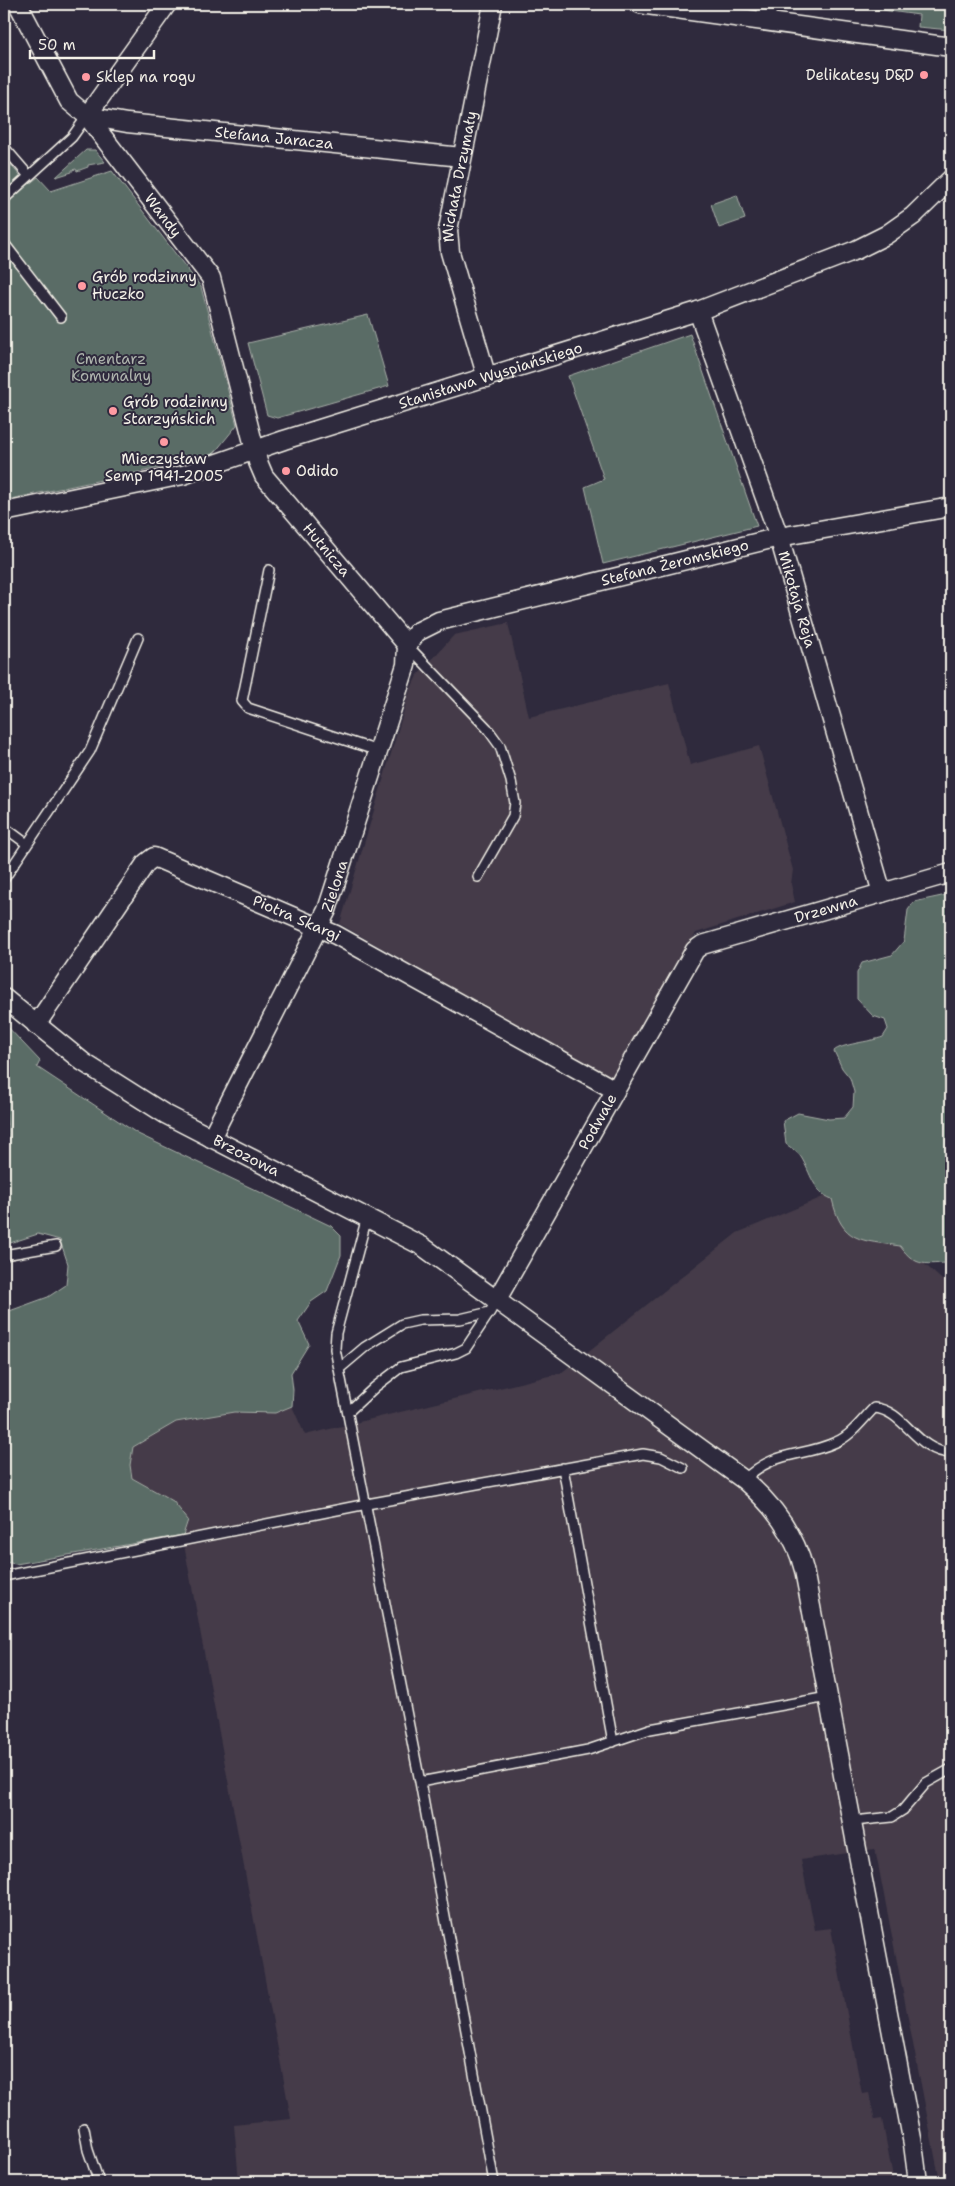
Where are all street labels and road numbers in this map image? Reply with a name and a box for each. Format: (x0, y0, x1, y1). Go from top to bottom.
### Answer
street label: Michała Drzymały (438, 109, 481, 243)
street label: Stefana Jaracza (214, 122, 335, 154)
street label: Wandy (140, 189, 186, 241)
street label: Stanisława Wyspiańskiego (396, 338, 585, 414)
street label: Hutnicza (298, 519, 355, 581)
street label: Stefana Żeromskiego (599, 535, 751, 591)
street label: Mikołaja Reja (774, 549, 821, 651)
street label: Zielona (317, 857, 353, 914)
street label: Piotra Skargi (250, 890, 344, 946)
street label: Drzewna (792, 890, 860, 928)
street label: Podwale (574, 1090, 622, 1154)
street label: Brzozowa (209, 1130, 283, 1181)

